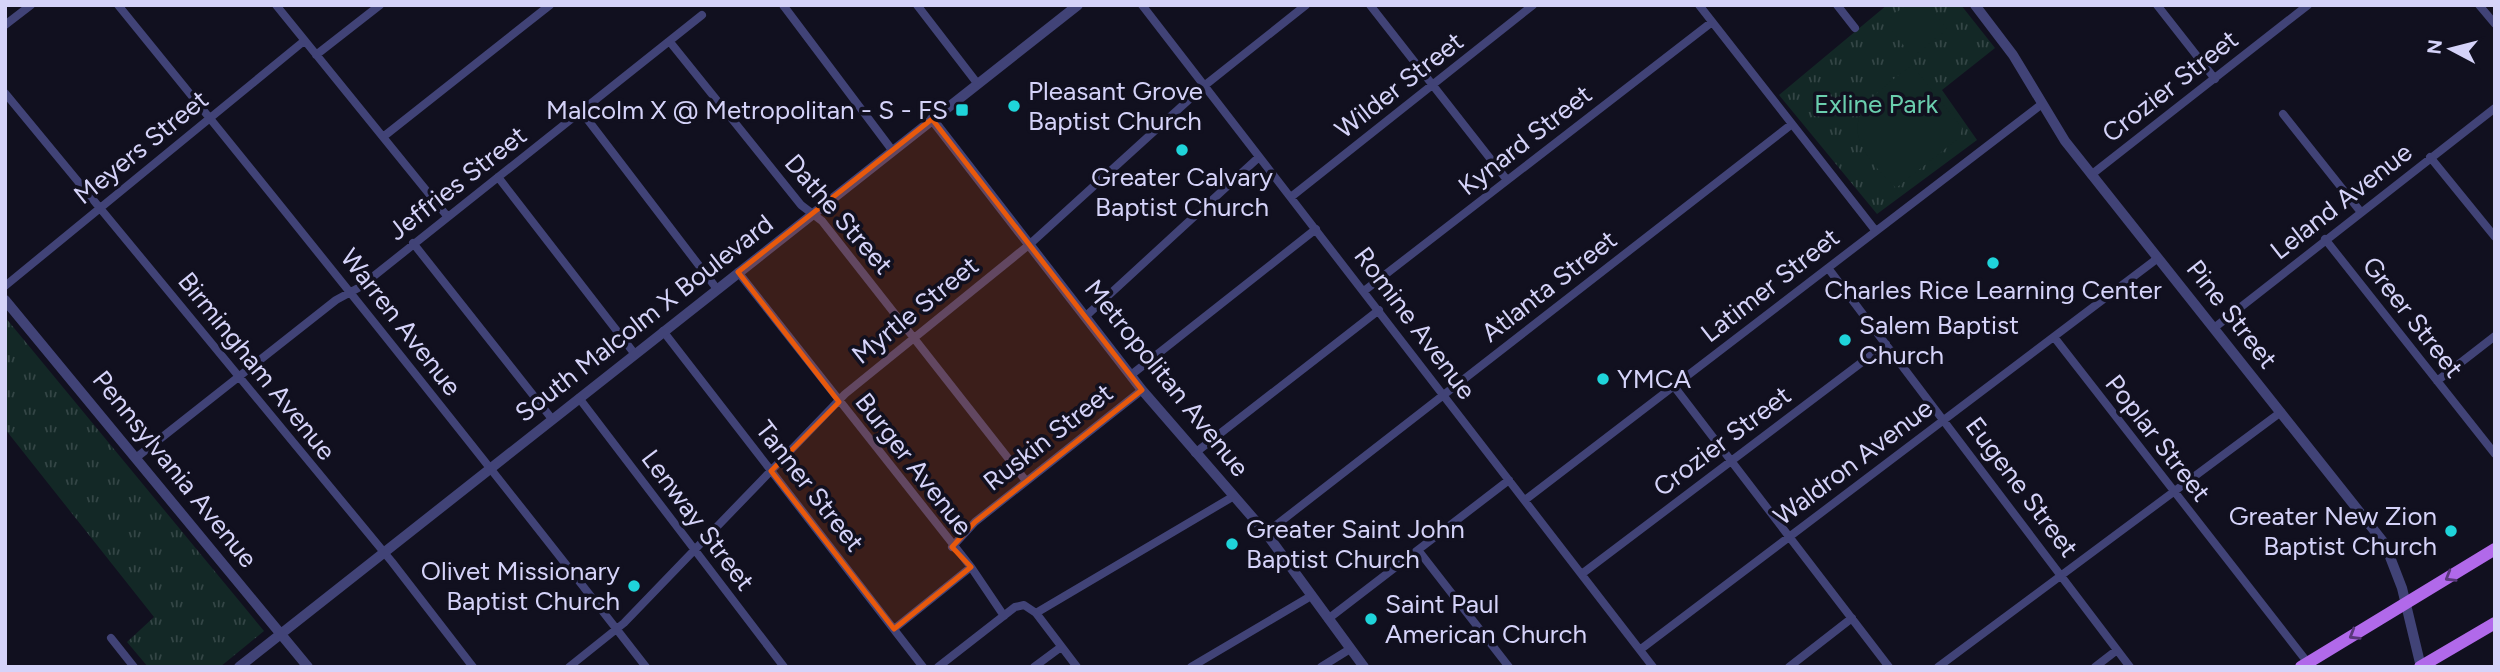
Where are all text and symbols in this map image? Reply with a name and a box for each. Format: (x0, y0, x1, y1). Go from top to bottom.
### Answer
north arrow (2416, 14, 2486, 84)
street label: Crozier Street (2096, 23, 2244, 149)
street label: Wilder Street (1328, 25, 1470, 145)
text: N (2422, 38, 2447, 56)
place label: Pleasant Grove Baptist Church (1028, 75, 1203, 137)
street label: Kynard Street (1452, 78, 1598, 202)
street label: Meyers Street (67, 83, 215, 211)
park label: Exline Park (1814, 88, 1938, 120)
place label: Malcolm X @ Metropolitan - S - FS (546, 94, 948, 126)
marker: Pleasant Grove Baptist Church (1006, 98, 1022, 114)
marker: Malcolm X @ Metropolitan - S - FS (954, 102, 970, 118)
street label: Jeffries Street (381, 119, 533, 247)
street label: Leland Avenue (2264, 136, 2418, 266)
marker: Greater Calvary Baptist Church (1174, 142, 1190, 158)
street label: Dathe Street (778, 147, 900, 281)
place label: Greater Calvary Baptist Church (1091, 161, 1273, 223)
street label: South Malcolm X Boulevard (509, 207, 779, 429)
street label: Latimer Street (1694, 221, 1846, 349)
street label: Atlanta Street (1475, 223, 1623, 349)
street label: Romine Avenue (1347, 240, 1483, 406)
street label: Warren Avenue (334, 242, 468, 402)
street label: Myrtle Street (845, 249, 985, 371)
street label: Greer Street (2356, 250, 2470, 384)
street label: Pine Street (2180, 253, 2284, 375)
marker: Charles Rice Learning Center (1985, 255, 2001, 271)
street label: Birmingham Avenue (171, 265, 343, 467)
street label: Metropolitan Avenue (1078, 273, 1256, 483)
place label: Charles Rice Learning Center (1824, 274, 2162, 306)
place label: Salem Baptist Church (1859, 309, 2019, 371)
marker: Salem Baptist Church (1837, 332, 1853, 348)
place label: YMCA (1617, 363, 1691, 395)
street label: Pennsylvania Avenue (86, 364, 264, 574)
street label: Poplar Street (2099, 368, 2218, 508)
marker: YMCA (1595, 371, 1611, 387)
street label: Ruskin Street (977, 376, 1119, 497)
street label: Crozier Street (1647, 379, 1797, 503)
street label: Burger Avenue (849, 386, 979, 542)
street label: Waldron Avenue (1767, 392, 1939, 532)
street label: Eugene Street (1959, 411, 2085, 564)
street label: Tanner Street (749, 414, 871, 558)
street label: Lenway Street (635, 443, 761, 597)
place label: Greater New Zion Baptist Church (2229, 500, 2437, 562)
place label: Greater Saint John Baptist Church (1246, 513, 1465, 575)
marker: Greater New Zion Baptist Church (2443, 523, 2459, 539)
marker: Greater Saint John Baptist Church (1224, 536, 1240, 552)
place label: Olivet Missionary Baptist Church (421, 555, 620, 617)
one-way arrow (2445, 568, 2458, 581)
marker: Olivet Missionary Baptist Church (626, 578, 642, 594)
place label: Saint Paul American Church (1385, 588, 1587, 650)
marker: Saint Paul American Church (1363, 611, 1379, 627)
one-way arrow (2348, 627, 2361, 640)

